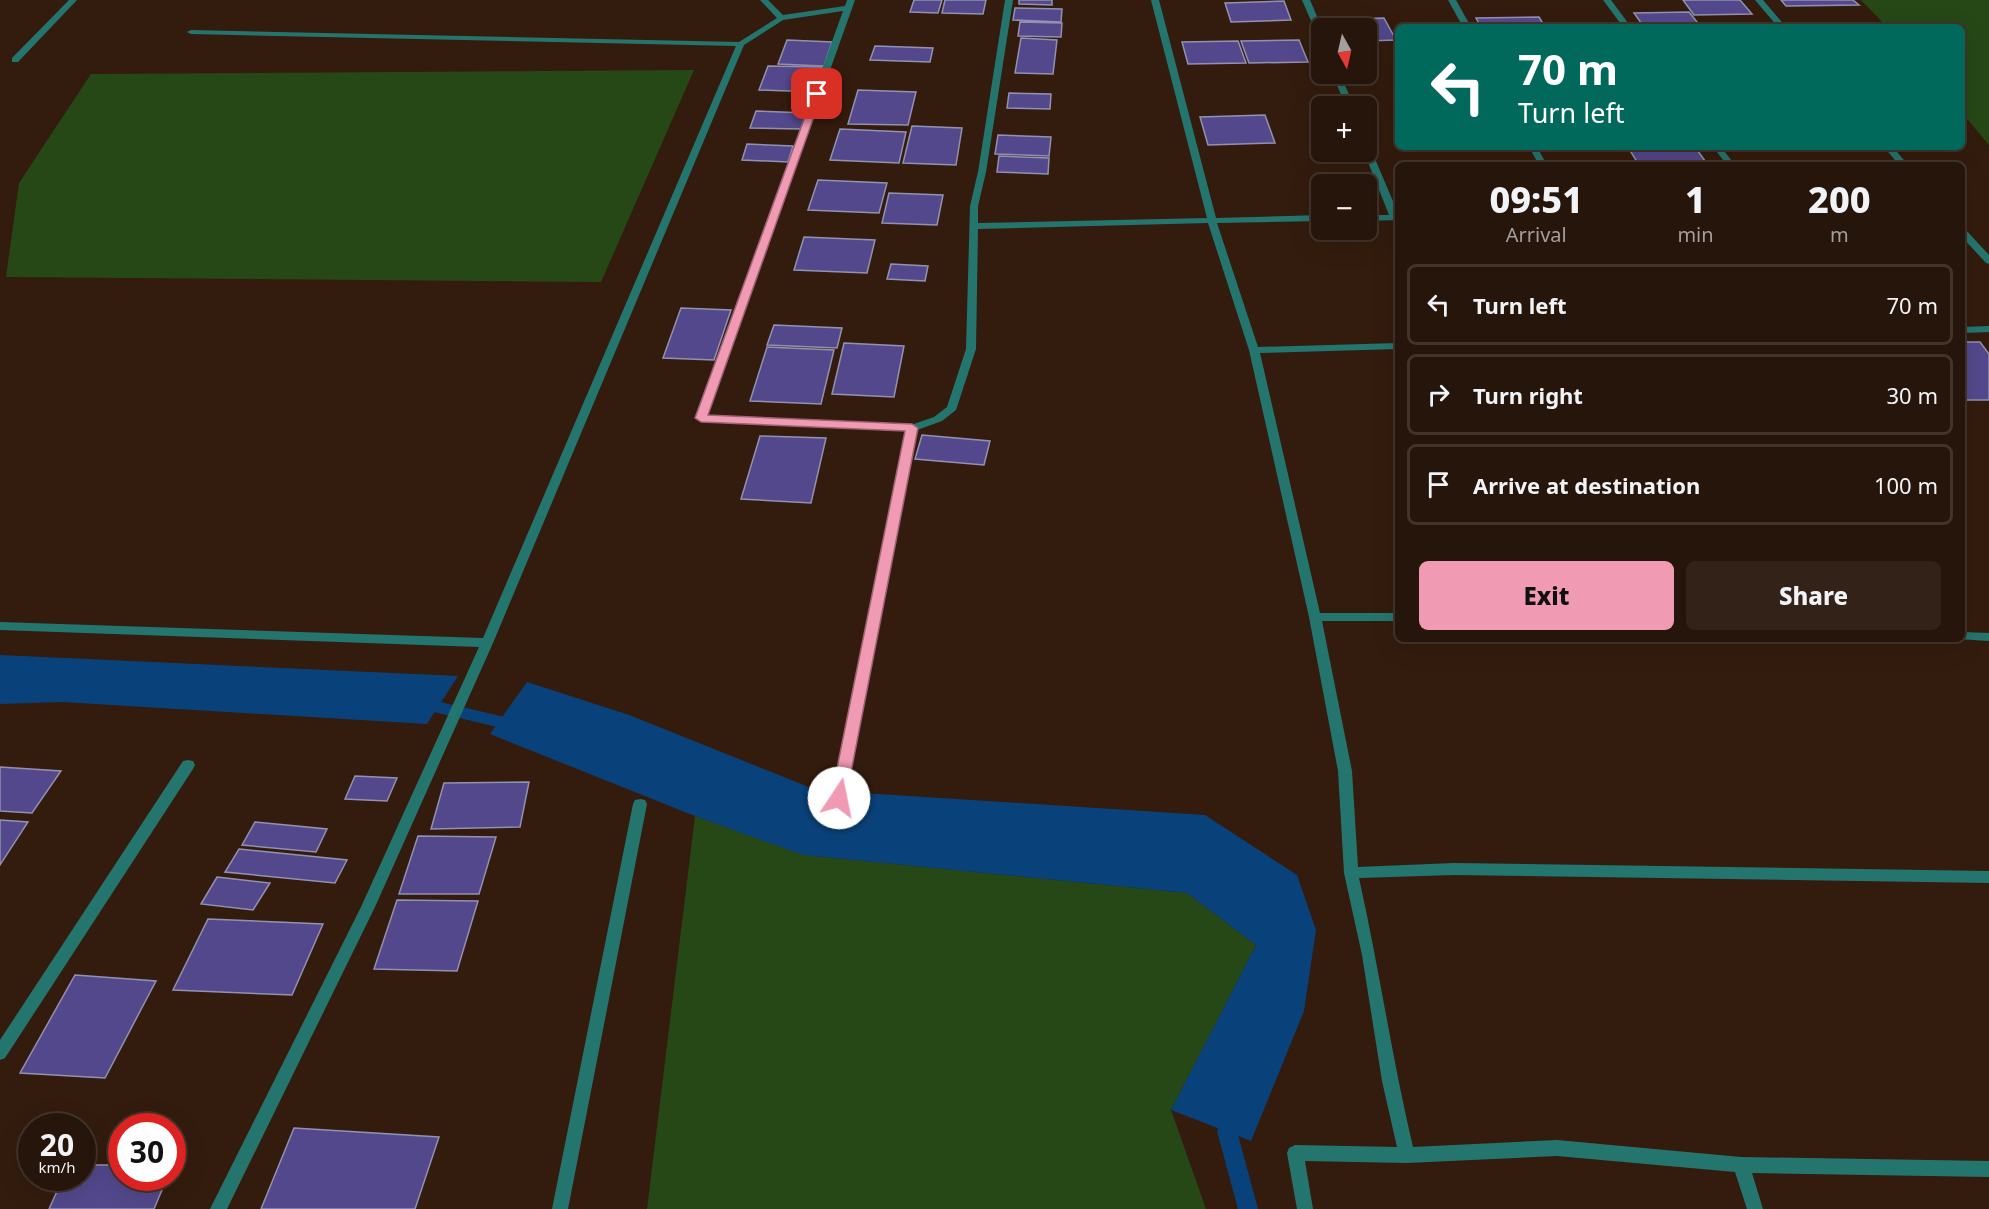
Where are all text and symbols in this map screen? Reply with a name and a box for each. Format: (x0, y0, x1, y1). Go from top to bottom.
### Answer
north arrow (1311, 18, 1377, 84)
map controls (1311, 18, 1377, 240)
text: 70 m (1518, 40, 1618, 97)
icon: left (1419, 48, 1497, 126)
pin (791, 68, 842, 119)
icon: arrive (800, 77, 833, 110)
text: Turn left (1518, 94, 1624, 131)
button: + (1311, 96, 1377, 162)
button: − (1311, 174, 1377, 240)
text: 09:51 (1489, 175, 1583, 224)
text: 1 (1685, 175, 1706, 224)
text: 200 (1808, 175, 1871, 224)
text: Arrival (1506, 221, 1567, 248)
text: min (1677, 221, 1714, 248)
text: m (1830, 221, 1849, 248)
icon: left (1422, 288, 1455, 321)
text: Turn left (1473, 290, 1567, 320)
text: 70 m (1887, 290, 1938, 320)
icon: right (1422, 378, 1455, 411)
text: Turn right (1473, 380, 1583, 410)
text: 30 m (1887, 380, 1938, 410)
icon: arrive (1422, 468, 1455, 501)
text: Arrive at destination (1473, 470, 1700, 500)
text: 100 m (1874, 470, 1938, 500)
button: Exit (1419, 561, 1674, 630)
button: Share (1686, 561, 1941, 630)
position arrow (807, 766, 871, 830)
speed limit sign: 30 (108, 1113, 186, 1191)
text: 20 (40, 1124, 74, 1165)
text: km/h (39, 1157, 75, 1177)

